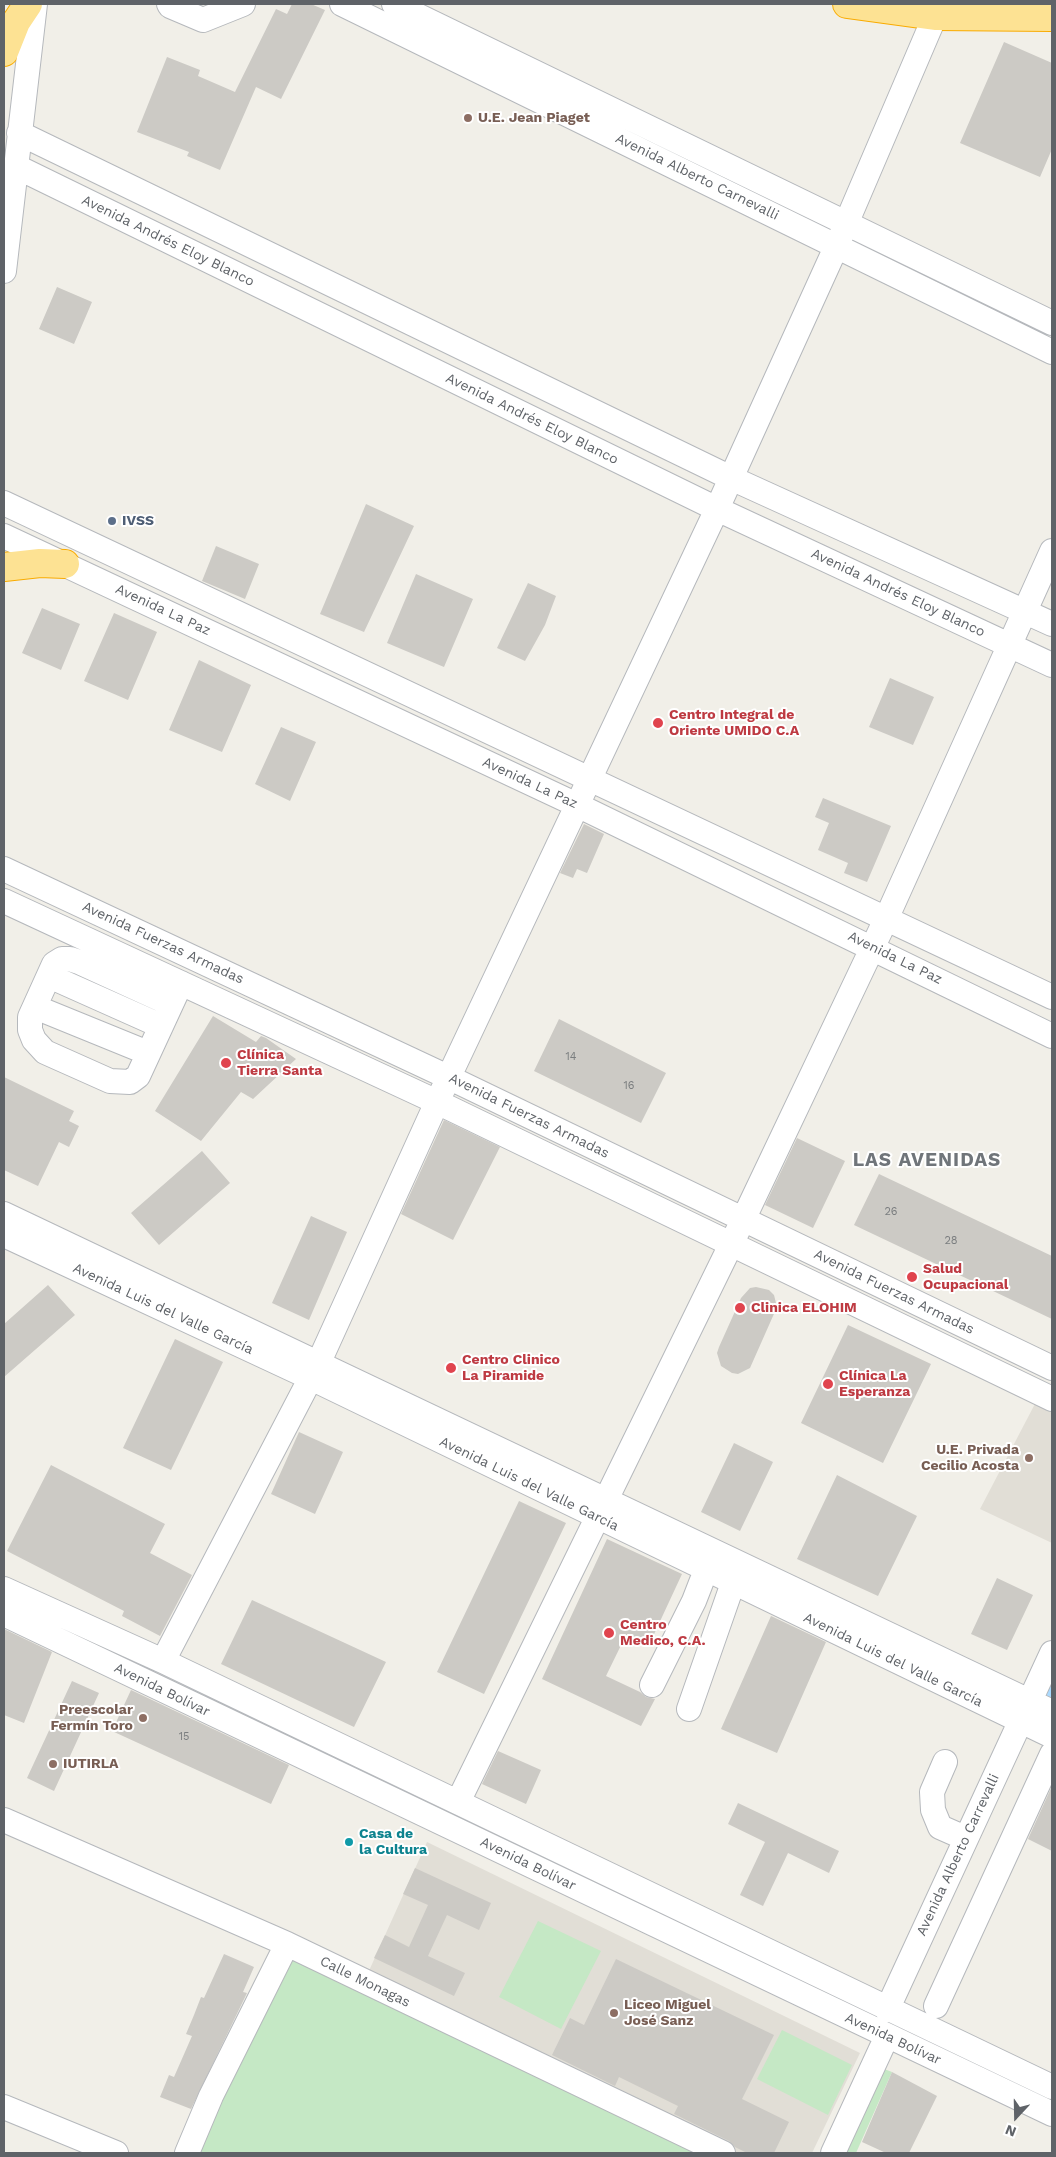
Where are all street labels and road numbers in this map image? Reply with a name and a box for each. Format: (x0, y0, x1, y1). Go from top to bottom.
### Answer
street label: Avenida Alberto Carnevalli (613, 130, 781, 224)
street label: Avenida Andrés Eloy Blanco (79, 192, 257, 290)
street label: Avenida Andrés Eloy Blanco (443, 370, 621, 468)
street label: Avenida Andrés Eloy Blanco (808, 545, 988, 641)
street label: Avenida La Paz (113, 581, 213, 639)
street label: Avenida La Paz (480, 754, 580, 812)
street label: Avenida Fuerzas Armadas (80, 898, 246, 988)
street label: Avenida La Paz (845, 928, 945, 988)
street label: Avenida Fuerzas Armadas (446, 1070, 612, 1162)
street label: Avenida Fuerzas Armadas (811, 1246, 977, 1338)
street label: Avenida Luis del Valle García (70, 1260, 256, 1358)
street label: Avenida Luis del Valle García (437, 1433, 621, 1535)
street label: Avenida Luis del Valle García (801, 1609, 985, 1711)
street label: Avenida Bolívar (111, 1660, 213, 1720)
street label: Avenida Alberto Carrevalli (913, 1771, 1003, 1939)
street label: Avenida Bolívar (477, 1834, 579, 1894)
street label: Calle Monagas (317, 1953, 413, 2011)
street label: Avenida Bolívar (842, 2009, 944, 2069)

